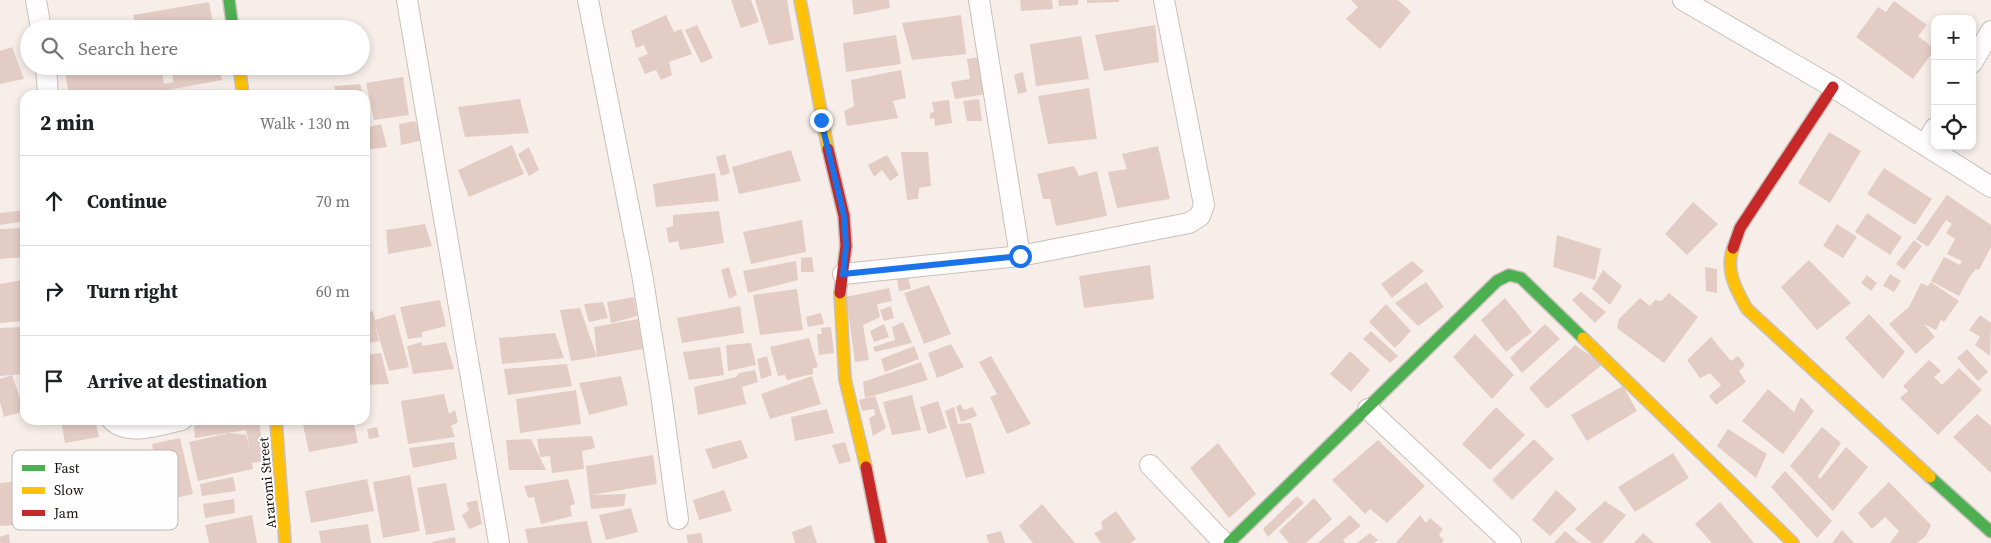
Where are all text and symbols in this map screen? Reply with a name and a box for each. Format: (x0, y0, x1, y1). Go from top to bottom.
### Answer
map controls (1931, 15, 1976, 150)
button: + (1931, 15, 1976, 60)
search box (20, 20, 370, 75)
icon: search (38, 34, 66, 62)
text: Search here (78, 35, 178, 61)
button: − (1931, 60, 1976, 105)
button: locate (1931, 105, 1976, 150)
text: 2 min (40, 108, 95, 137)
route end (810, 109, 833, 132)
text: Walk · 130 m (260, 112, 350, 134)
icon: ahead (40, 187, 68, 215)
text: Continue (87, 188, 167, 214)
text: 70 m (316, 190, 350, 212)
route start (1009, 245, 1032, 268)
icon: right (40, 277, 68, 305)
text: Turn right (87, 278, 178, 304)
text: 60 m (316, 280, 350, 302)
icon: arrive (40, 367, 68, 395)
text: Arrive at destination (87, 368, 267, 394)
street label: Araromi Street (253, 436, 281, 530)
legend (12, 450, 178, 530)
text: Fast (54, 458, 80, 478)
text: Slow (54, 480, 84, 500)
text: Jam (53, 503, 79, 523)

